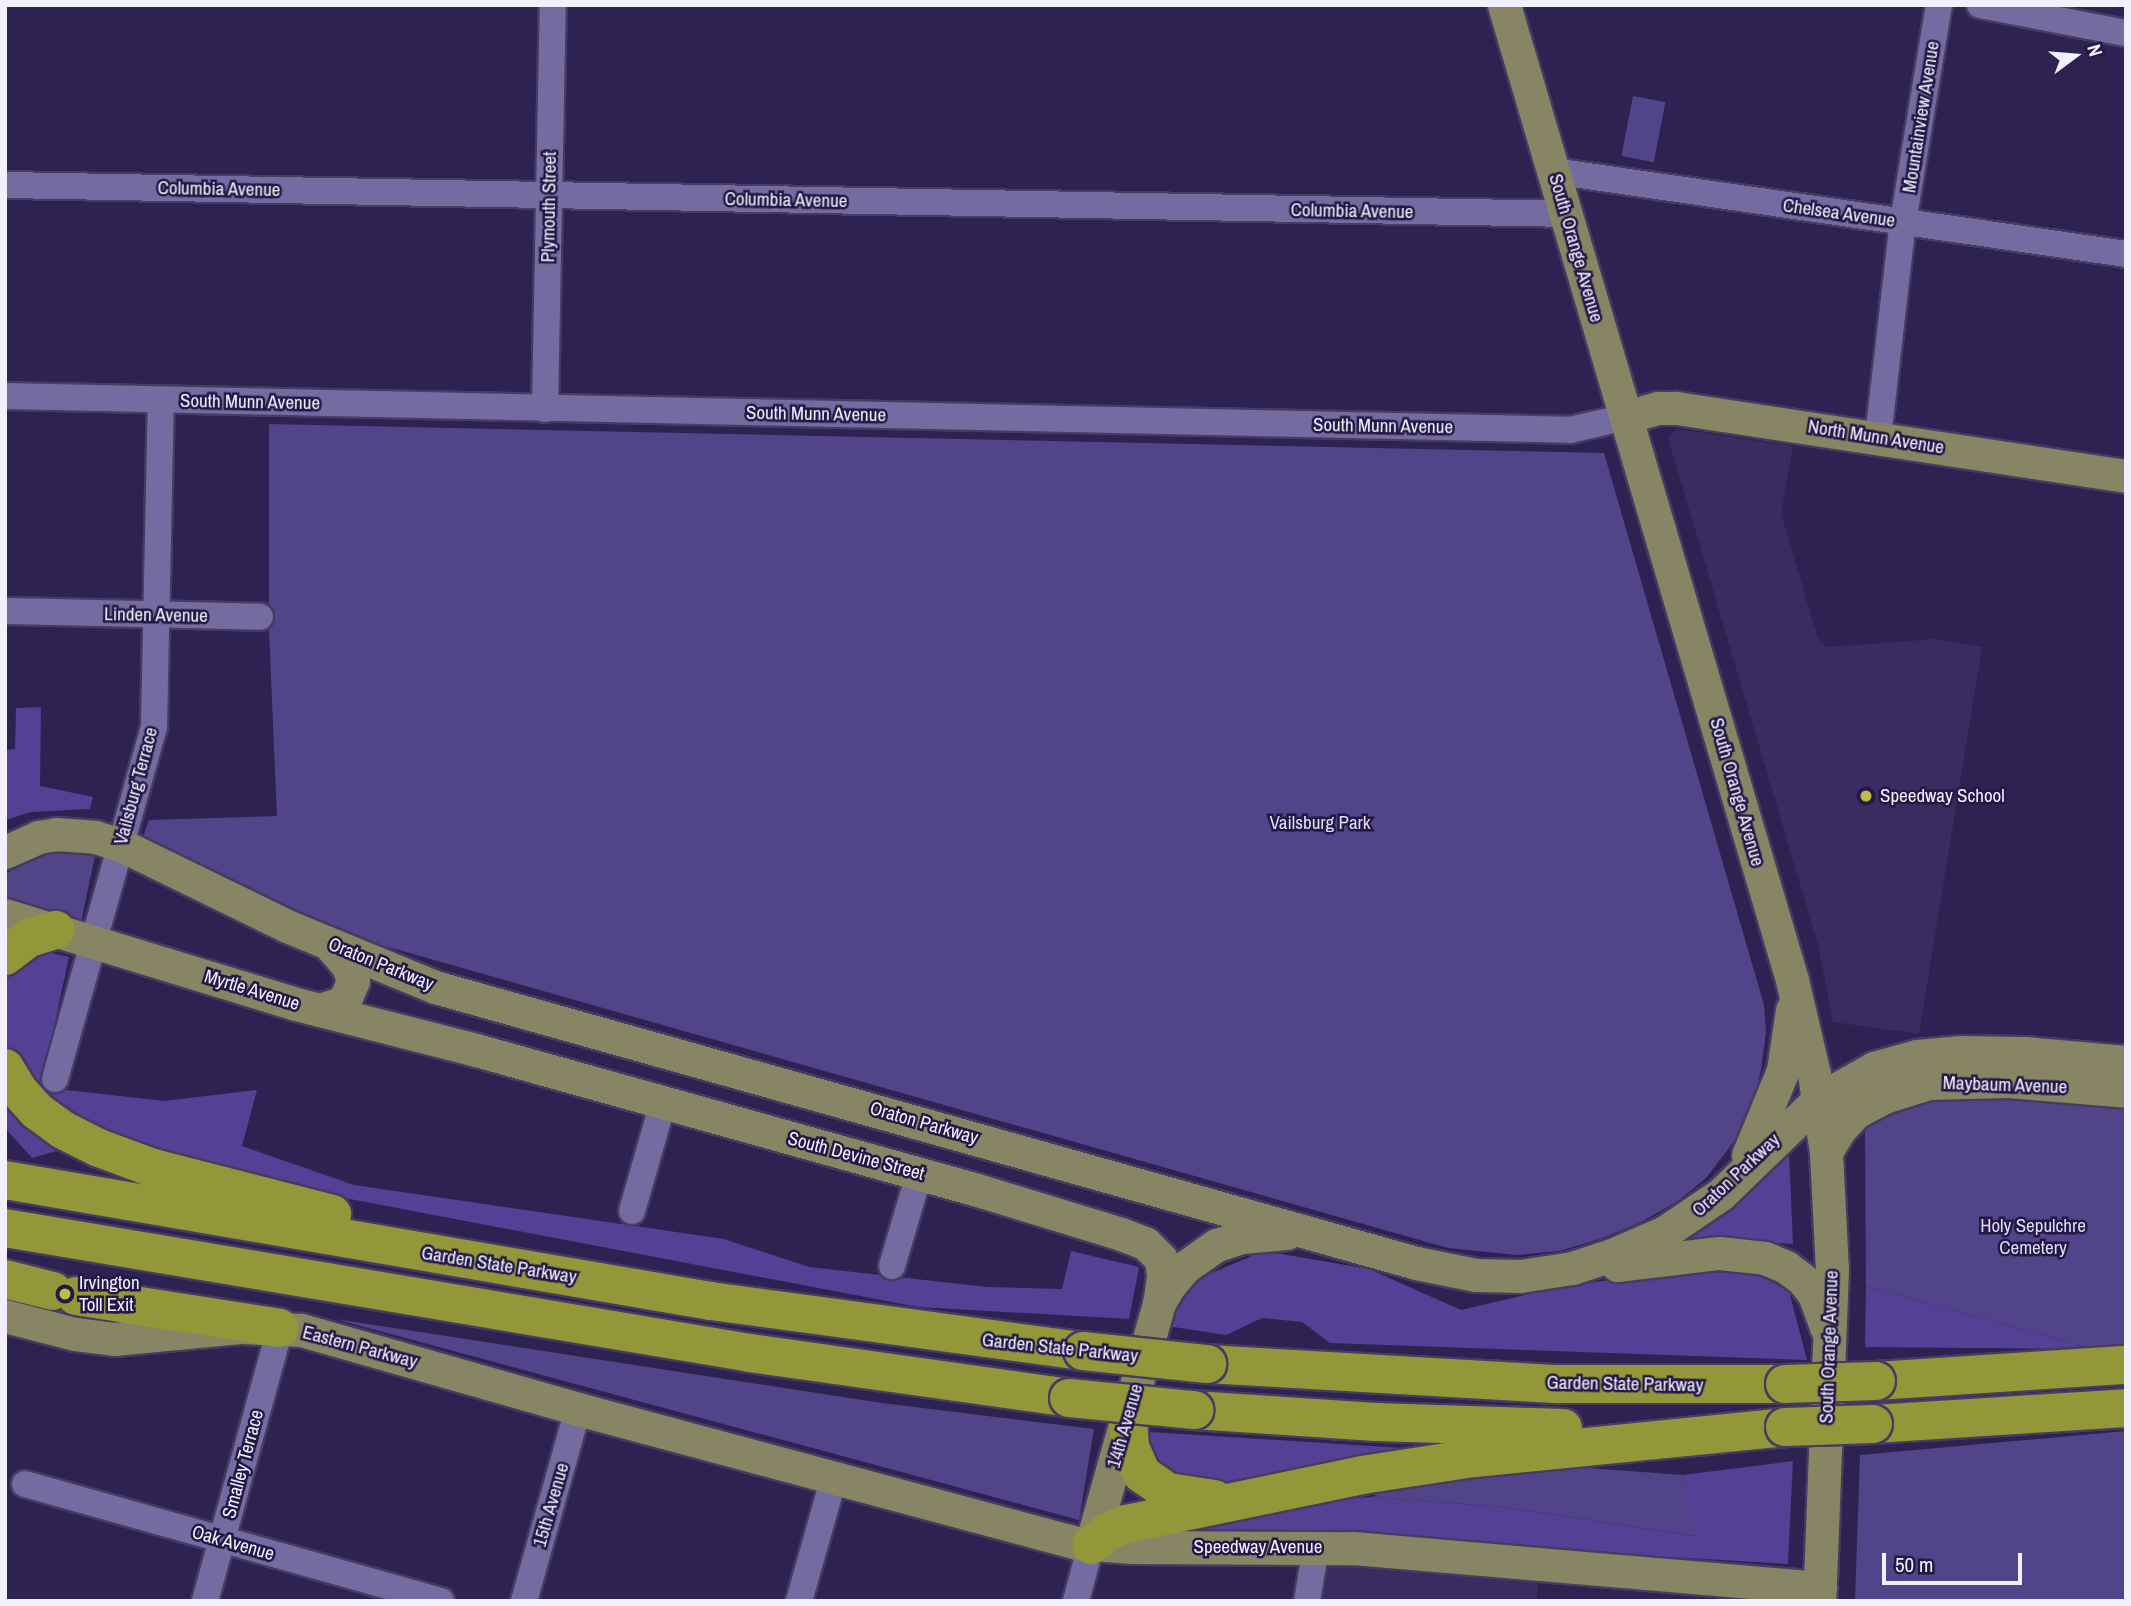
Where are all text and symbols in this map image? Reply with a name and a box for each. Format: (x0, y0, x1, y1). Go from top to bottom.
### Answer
north arrow (2040, 21, 2110, 91)
street label: Mountainview Avenue (1898, 39, 1944, 195)
text: N (2081, 41, 2109, 59)
street label: Plymouth Street (537, 151, 561, 263)
street label: South Orange Avenue (1544, 171, 1608, 325)
street label: Columbia Avenue (157, 177, 281, 201)
street label: Columbia Avenue (724, 188, 848, 212)
street label: Chelsea Avenue (1781, 194, 1897, 232)
street label: Columbia Avenue (1290, 199, 1414, 223)
street label: South Munn Avenue (179, 389, 321, 415)
street label: South Munn Avenue (745, 401, 887, 427)
street label: South Munn Avenue (1312, 413, 1454, 439)
street label: North Munn Avenue (1806, 415, 1946, 459)
street label: Linden Avenue (104, 603, 208, 627)
street label: South Orange Avenue (1705, 715, 1769, 869)
street label: Vailsburg Terrace (109, 725, 163, 847)
place label: Speedway School (1880, 785, 2005, 807)
marker: Speedway School (1858, 788, 1874, 804)
park label: Vailsburg Park (1269, 812, 1371, 834)
street label: Oraton Parkway (325, 933, 437, 995)
street label: Myrtle Avenue (201, 965, 303, 1015)
street label: Maybaum Avenue (1942, 1071, 2068, 1099)
street label: Oraton Parkway (867, 1097, 981, 1149)
street label: South Devine Street (785, 1127, 927, 1185)
street label: Oraton Parkway (1687, 1129, 1785, 1221)
park label: Holy Sepulchre Cemetery (1980, 1215, 2086, 1259)
street label: Garden State Parkway (420, 1241, 578, 1289)
street label: South Orange Avenue (1815, 1270, 1843, 1424)
place label: Irvington Toll Exit (79, 1272, 140, 1316)
marker: Irvington Toll Exit (57, 1286, 73, 1302)
street label: Eastern Parkway (300, 1321, 420, 1373)
street label: Garden State Parkway (981, 1328, 1139, 1368)
street label: Garden State Parkway (1546, 1371, 1704, 1397)
street label: 14th Avenue (1102, 1381, 1148, 1471)
street label: Smalley Terrace (218, 1407, 268, 1521)
street label: 15th Avenue (528, 1460, 574, 1550)
street label: Oak Avenue (189, 1520, 277, 1566)
street label: Speedway Avenue (1193, 1536, 1323, 1558)
scale bar (1886, 1540, 2026, 1584)
text: 50 m (1895, 1550, 1933, 1579)

